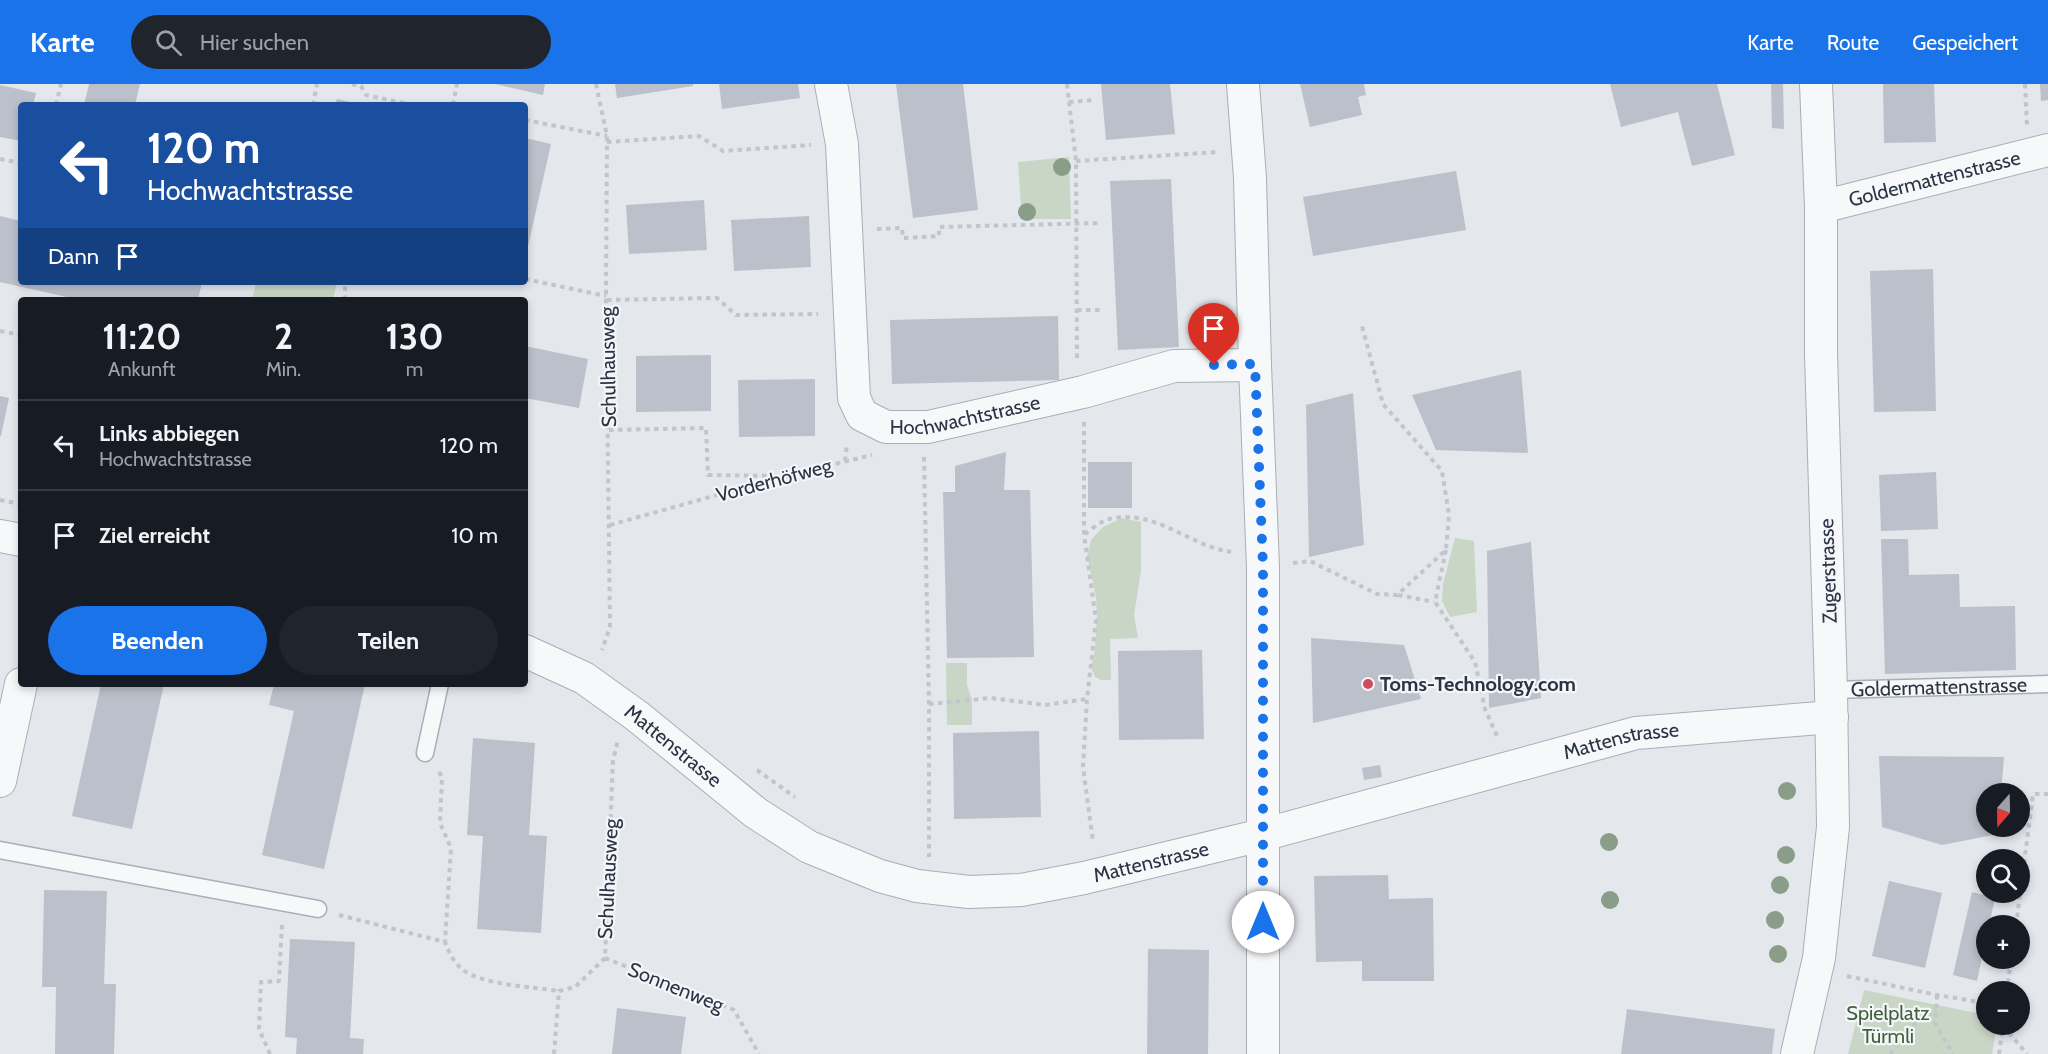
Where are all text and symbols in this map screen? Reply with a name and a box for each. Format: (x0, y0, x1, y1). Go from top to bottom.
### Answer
search box (131, 15, 551, 69)
text: Karte (30, 25, 95, 59)
icon: search (152, 26, 185, 59)
text: Hier suchen (200, 29, 309, 56)
text: Karte (1747, 30, 1794, 55)
text: Route (1827, 30, 1879, 55)
text: Gespeichert (1912, 30, 2018, 55)
text: 120 m (147, 122, 260, 174)
icon: left (48, 126, 126, 204)
street label: Goldermattenstrasse (1846, 145, 2023, 212)
text: Hochwachtstrasse (147, 174, 353, 207)
icon: arrive (111, 240, 144, 273)
text: Dann (48, 243, 99, 270)
pin (1188, 303, 1239, 365)
street label: Schulhausweg (595, 305, 621, 428)
icon: arrive (1197, 312, 1230, 345)
text: 11:20 (102, 314, 181, 358)
text: 2 (274, 314, 293, 358)
text: 130 (386, 314, 444, 358)
text: Ankunft (108, 357, 176, 381)
text: Min. (266, 357, 301, 381)
text: m (406, 357, 423, 381)
street label: Hochwachtstrasse (890, 390, 1042, 440)
text: Links abbiegen (99, 420, 239, 447)
icon: left (48, 429, 81, 462)
text: 120 m (440, 432, 498, 459)
text: Hochwachtstrasse (99, 447, 252, 471)
street label: Vorderhöfweg (714, 453, 835, 507)
street label: Zugerstrasse (1814, 518, 1842, 624)
icon: arrive (48, 519, 81, 552)
text: Ziel erreicht (99, 522, 210, 549)
text: 10 m (451, 522, 498, 549)
button: Beenden (48, 606, 267, 675)
button: Teilen (279, 606, 498, 675)
place label: Toms-Technology.com (1380, 672, 1576, 696)
street label: Goldermattenstrasse (1851, 673, 2027, 701)
marker: Toms-Technology.com (1361, 677, 1375, 691)
street label: Mattenstrasse (620, 699, 727, 792)
street label: Mattenstrasse (1561, 718, 1680, 764)
north arrow (1976, 783, 2030, 837)
map controls (1976, 783, 2030, 1035)
street label: Schulhausweg (593, 817, 623, 940)
street label: Mattenstrasse (1091, 836, 1211, 887)
button: search (1976, 849, 2030, 903)
position arrow (1231, 890, 1295, 954)
button: + (1976, 915, 2030, 969)
street label: Sonnenweg (625, 957, 728, 1017)
button: − (1976, 981, 2030, 1035)
park label: Spielplatz Türmli (1846, 1001, 1930, 1048)

